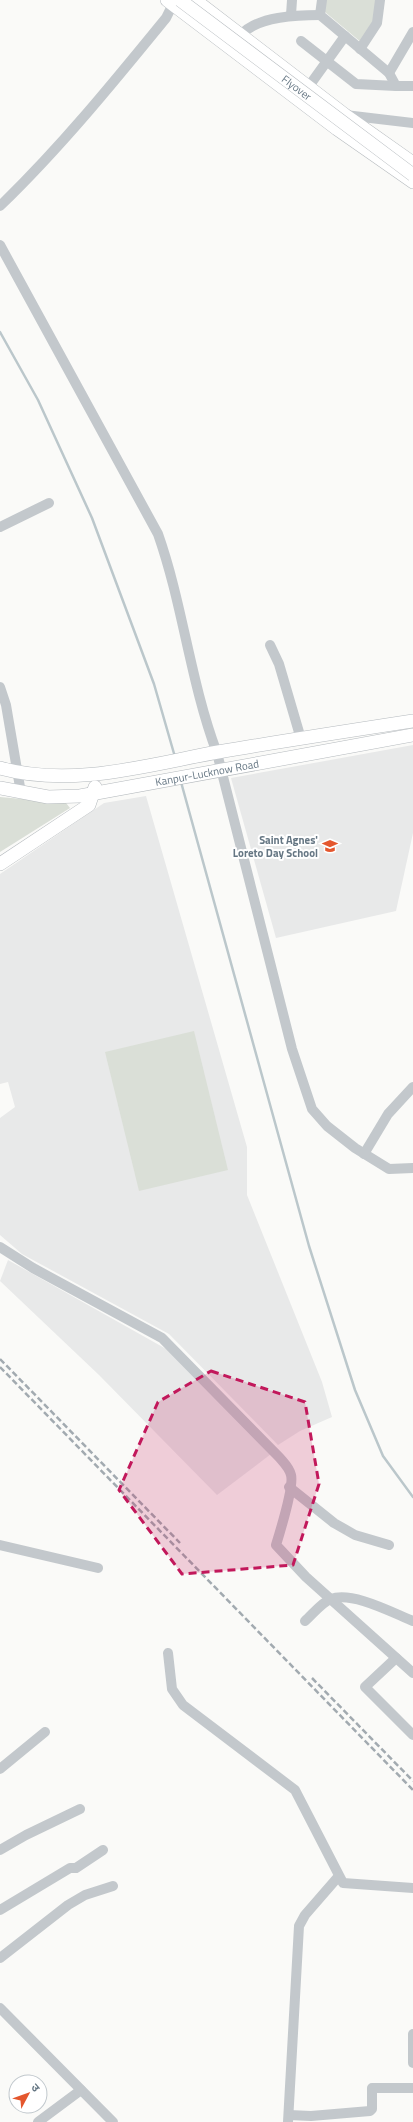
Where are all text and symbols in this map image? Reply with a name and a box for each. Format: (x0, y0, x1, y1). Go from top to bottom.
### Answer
street label: Flyover (278, 71, 315, 104)
street label: Kanpur-Lucknow Road (154, 755, 260, 790)
place label: Saint Agnes' Loreto Day School (233, 832, 318, 861)
school or university icon: Saint Agnes' Loreto Day School (321, 837, 339, 855)
north arrow (8, 2074, 48, 2114)
text: उ (27, 2080, 44, 2096)

